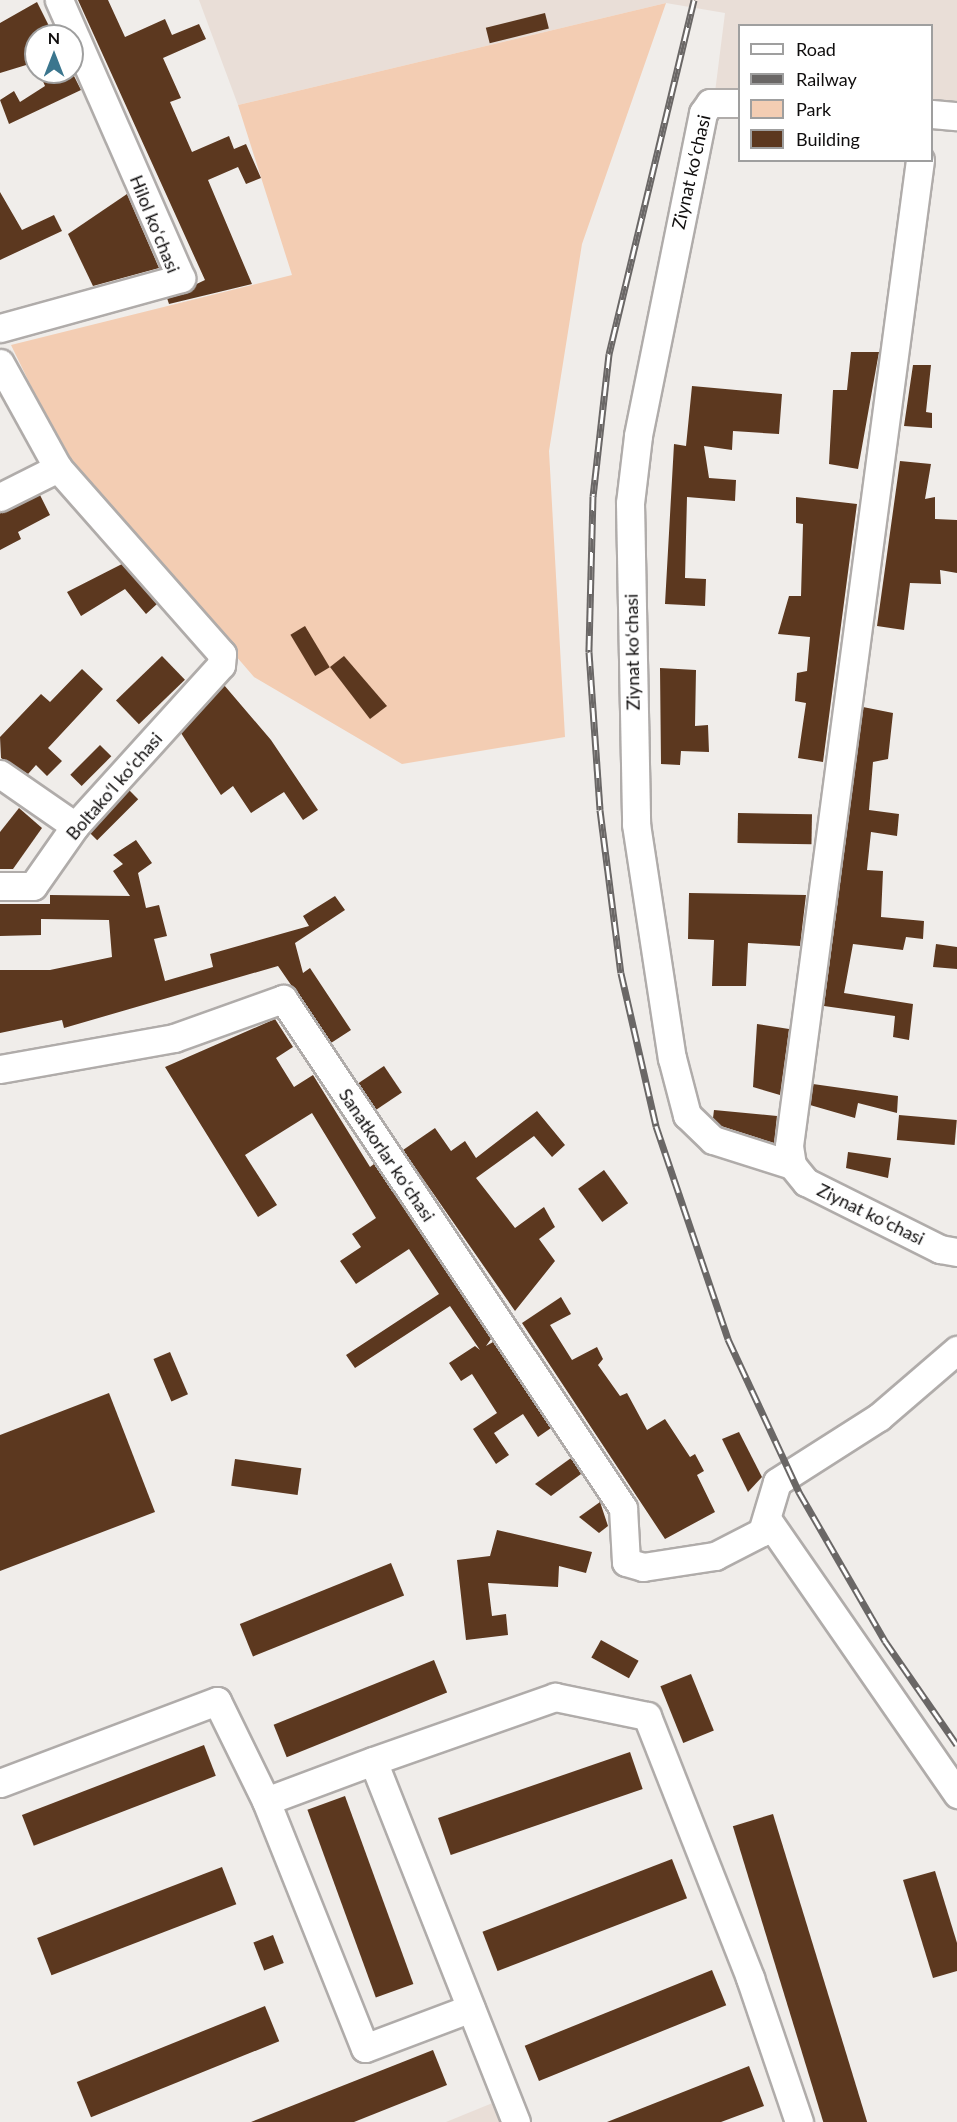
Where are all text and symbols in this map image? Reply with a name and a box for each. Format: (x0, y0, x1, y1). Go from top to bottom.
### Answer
north arrow (24, 24, 84, 84)
legend (738, 24, 933, 162)
text: N (48, 28, 60, 47)
text: Road (796, 38, 836, 60)
text: Railway (796, 68, 857, 90)
text: Park (796, 98, 831, 120)
street label: Ziynat koʻchasi (667, 113, 715, 231)
text: Building (796, 128, 860, 150)
street label: Hilol koʻchasi (126, 172, 184, 276)
street label: Ziynat koʻchasi (620, 593, 644, 711)
street label: Boltakoʻl koʻchasi (61, 728, 167, 844)
street label: Sanatkorlar koʻchasi (334, 1084, 440, 1226)
street label: Ziynat koʻchasi (814, 1179, 928, 1249)

